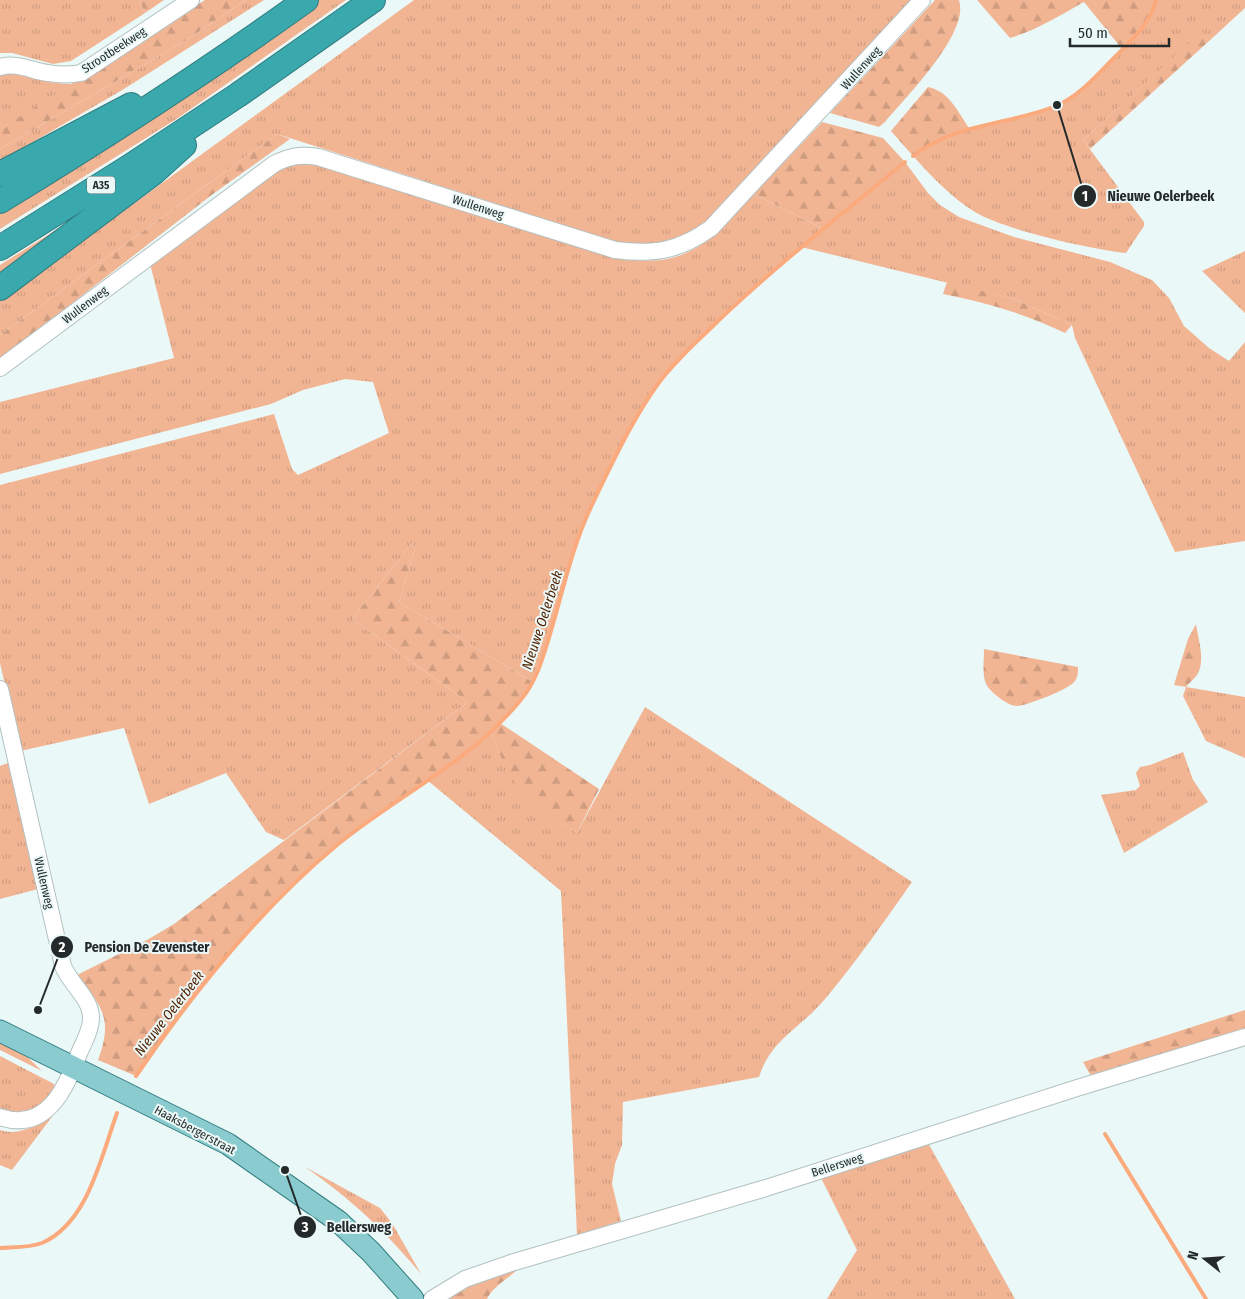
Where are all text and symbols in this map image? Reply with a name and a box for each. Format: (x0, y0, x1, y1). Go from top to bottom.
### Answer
scale bar (1070, 15, 1169, 47)
street label: Strootbeekweg (79, 24, 149, 76)
text: 50 m (1078, 24, 1108, 42)
street label: Wullenweg (838, 43, 884, 92)
road number: A35 (87, 176, 115, 194)
callout: Nieuwe Oelerbeek (1072, 181, 1224, 210)
text: 1 (1082, 187, 1088, 205)
text: Nieuwe Oelerbeek (1108, 188, 1215, 205)
street label: Wullenweg (451, 192, 506, 222)
street label: Wullenweg (60, 283, 111, 327)
water label: Nieuwe Oelerbeek (519, 569, 566, 672)
street label: Wullenweg (31, 856, 57, 911)
callout: Pension De Zevenster (49, 933, 219, 962)
text: 2 (58, 938, 66, 956)
text: Pension De Zevenster (85, 939, 210, 956)
water label: Nieuwe Oelerbeek (131, 968, 208, 1059)
street label: Haaksbergerstraat (152, 1103, 238, 1157)
street label: Bellersweg (810, 1150, 865, 1180)
callout: Bellersweg (292, 1213, 401, 1242)
text: 3 (300, 1218, 309, 1236)
text: Bellersweg (327, 1219, 391, 1236)
north arrow (1180, 1234, 1230, 1284)
text: N (1184, 1249, 1202, 1262)

